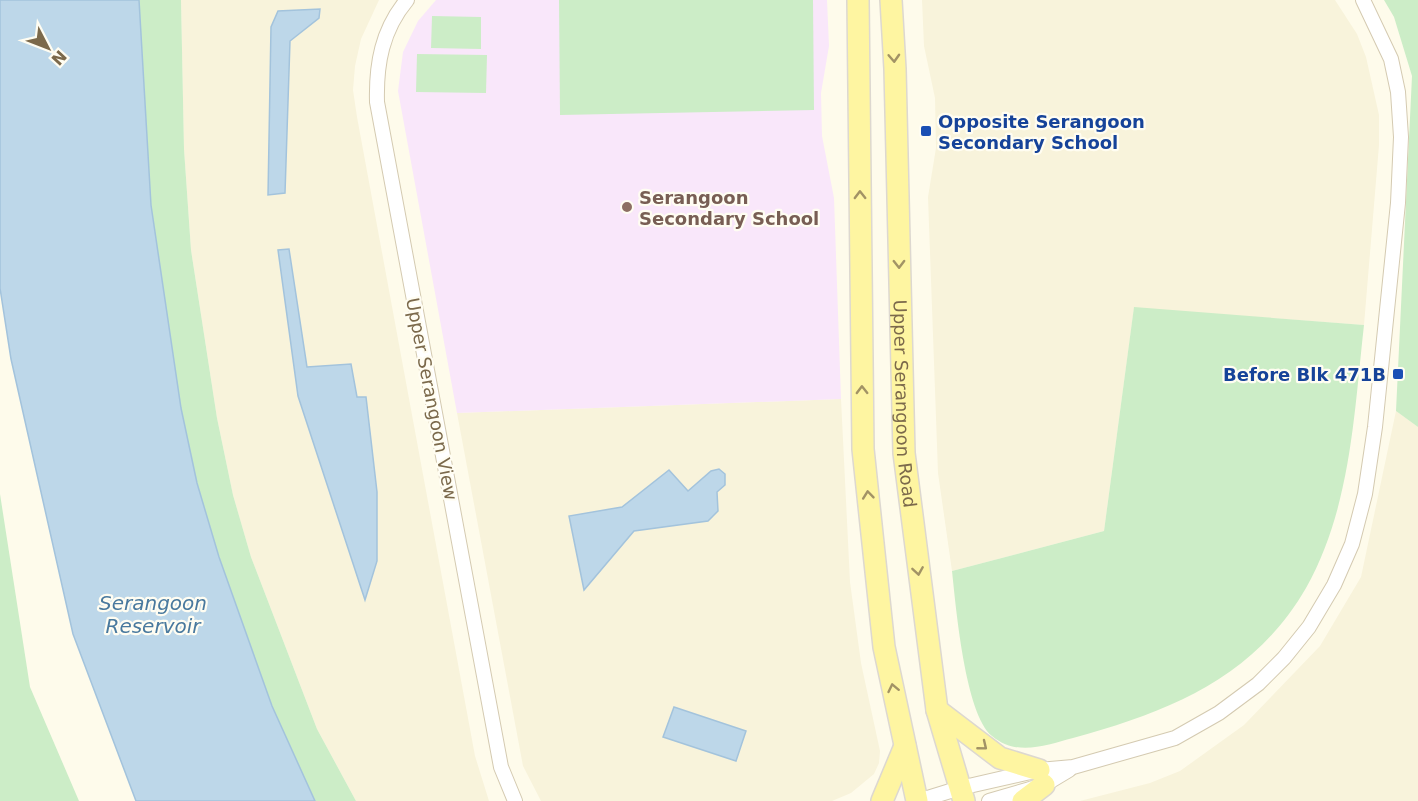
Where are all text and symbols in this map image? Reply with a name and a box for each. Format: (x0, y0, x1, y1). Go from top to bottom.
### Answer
north arrow (18, 18, 78, 78)
text: N (47, 46, 70, 69)
one-way arrow (888, 54, 901, 63)
place label: Opposite Serangoon Secondary School (938, 111, 1145, 153)
marker: Opposite Serangoon Secondary School (919, 124, 933, 138)
place label: Serangoon Secondary School (639, 187, 819, 229)
one-way arrow (854, 191, 866, 200)
marker: Serangoon Secondary School (620, 200, 634, 214)
one-way arrow (893, 259, 905, 268)
street label: Upper Serangoon View (402, 296, 462, 502)
street label: Upper Serangoon Road (890, 299, 921, 509)
place label: Before Blk 471B (1223, 364, 1386, 385)
marker: Before Blk 471B (1391, 367, 1405, 381)
one-way arrow (856, 386, 868, 395)
one-way arrow (862, 490, 875, 499)
one-way arrow (912, 566, 924, 575)
water label: Serangoon Reservoir (99, 591, 207, 638)
one-way arrow (887, 683, 900, 693)
one-way arrow (976, 738, 987, 749)

